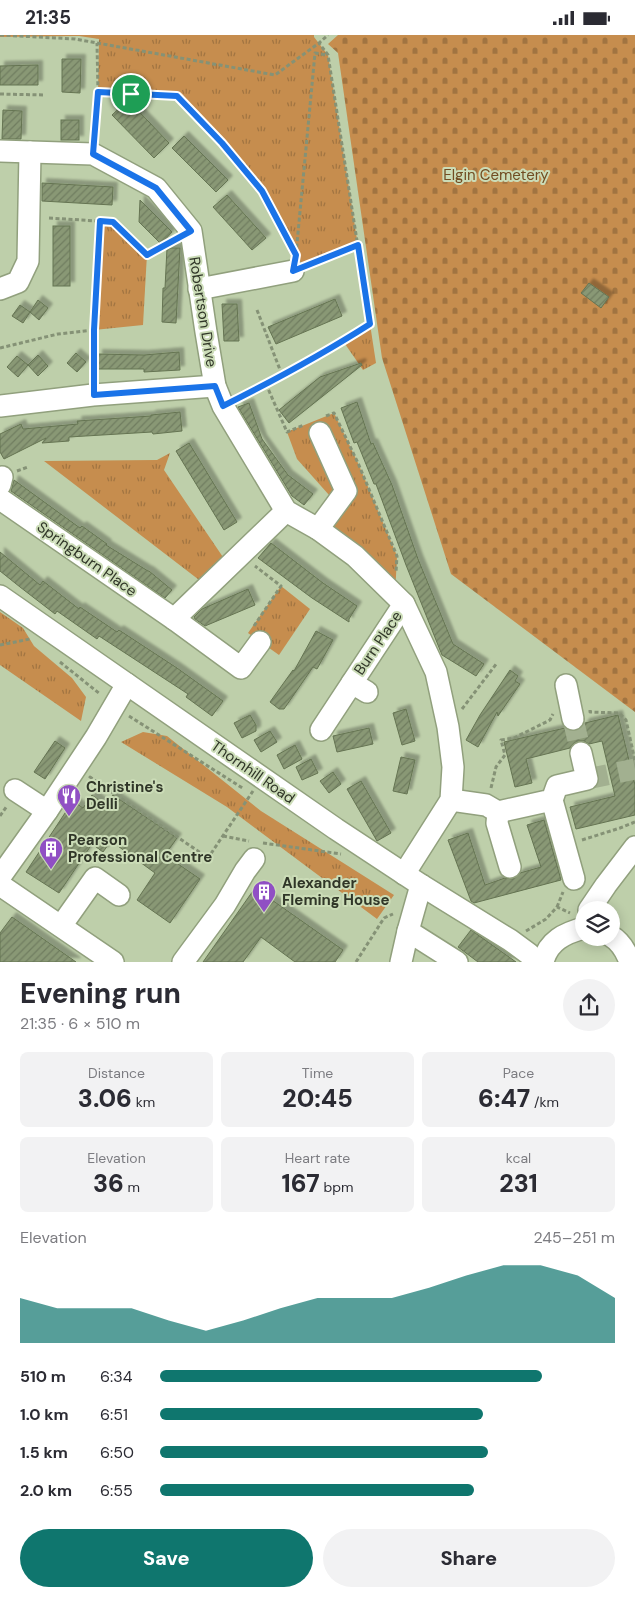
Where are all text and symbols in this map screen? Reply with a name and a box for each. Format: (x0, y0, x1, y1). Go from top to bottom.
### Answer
text: 21:35 (25, 5, 71, 30)
pin (110, 73, 152, 115)
icon: arrive (117, 80, 145, 108)
park label: Elgin Cemetery (443, 165, 549, 185)
street label: Robertson Drive (184, 255, 222, 369)
street label: Springburn Place (33, 517, 141, 601)
street label: Burn Place (349, 607, 407, 679)
street label: Thornhill Road (207, 736, 299, 808)
place label: Christine's Delli (86, 777, 163, 814)
restaurant icon: Christine's Delli (56, 783, 82, 817)
place label: Pearson Professional Centre (68, 830, 212, 867)
building icon: Pearson Professional Centre (38, 836, 64, 870)
place label: Alexander Fleming House (282, 873, 389, 910)
building icon: Alexander Fleming House (251, 879, 277, 913)
map controls (575, 901, 620, 946)
button: layers (575, 901, 620, 946)
text: Evening run (20, 975, 181, 1012)
button: share (563, 979, 615, 1031)
text: 21:35 · 6 × 510 m (20, 1013, 140, 1034)
text: Distance (88, 1064, 145, 1082)
text: Time (302, 1064, 333, 1082)
text: Pace (503, 1064, 534, 1082)
text: 3.06 (78, 1082, 132, 1115)
text: 20:45 (282, 1082, 353, 1115)
text: 6:47 (478, 1082, 530, 1115)
text: km (132, 1093, 155, 1111)
text: /km (530, 1093, 559, 1111)
text: Elevation (87, 1149, 146, 1167)
text: Heart rate (285, 1149, 350, 1167)
text: kcal (506, 1149, 531, 1167)
text: 36 (93, 1167, 124, 1200)
text: 167 (281, 1167, 320, 1200)
text: 231 (499, 1167, 538, 1200)
text: m (124, 1178, 140, 1196)
text: bpm (320, 1178, 354, 1196)
text: Elevation (20, 1227, 87, 1248)
text: 245–251 m (533, 1227, 615, 1248)
text: 510 m (20, 1366, 66, 1387)
text: 6:34 (100, 1366, 132, 1387)
text: 1.0 km (20, 1404, 69, 1425)
text: 6:51 (100, 1404, 128, 1425)
text: 1.5 km (20, 1442, 68, 1463)
text: 6:50 (100, 1442, 134, 1463)
text: 2.0 km (20, 1480, 72, 1501)
text: 6:55 (100, 1480, 133, 1501)
button: Save (20, 1529, 313, 1587)
button: Share (323, 1529, 615, 1587)

